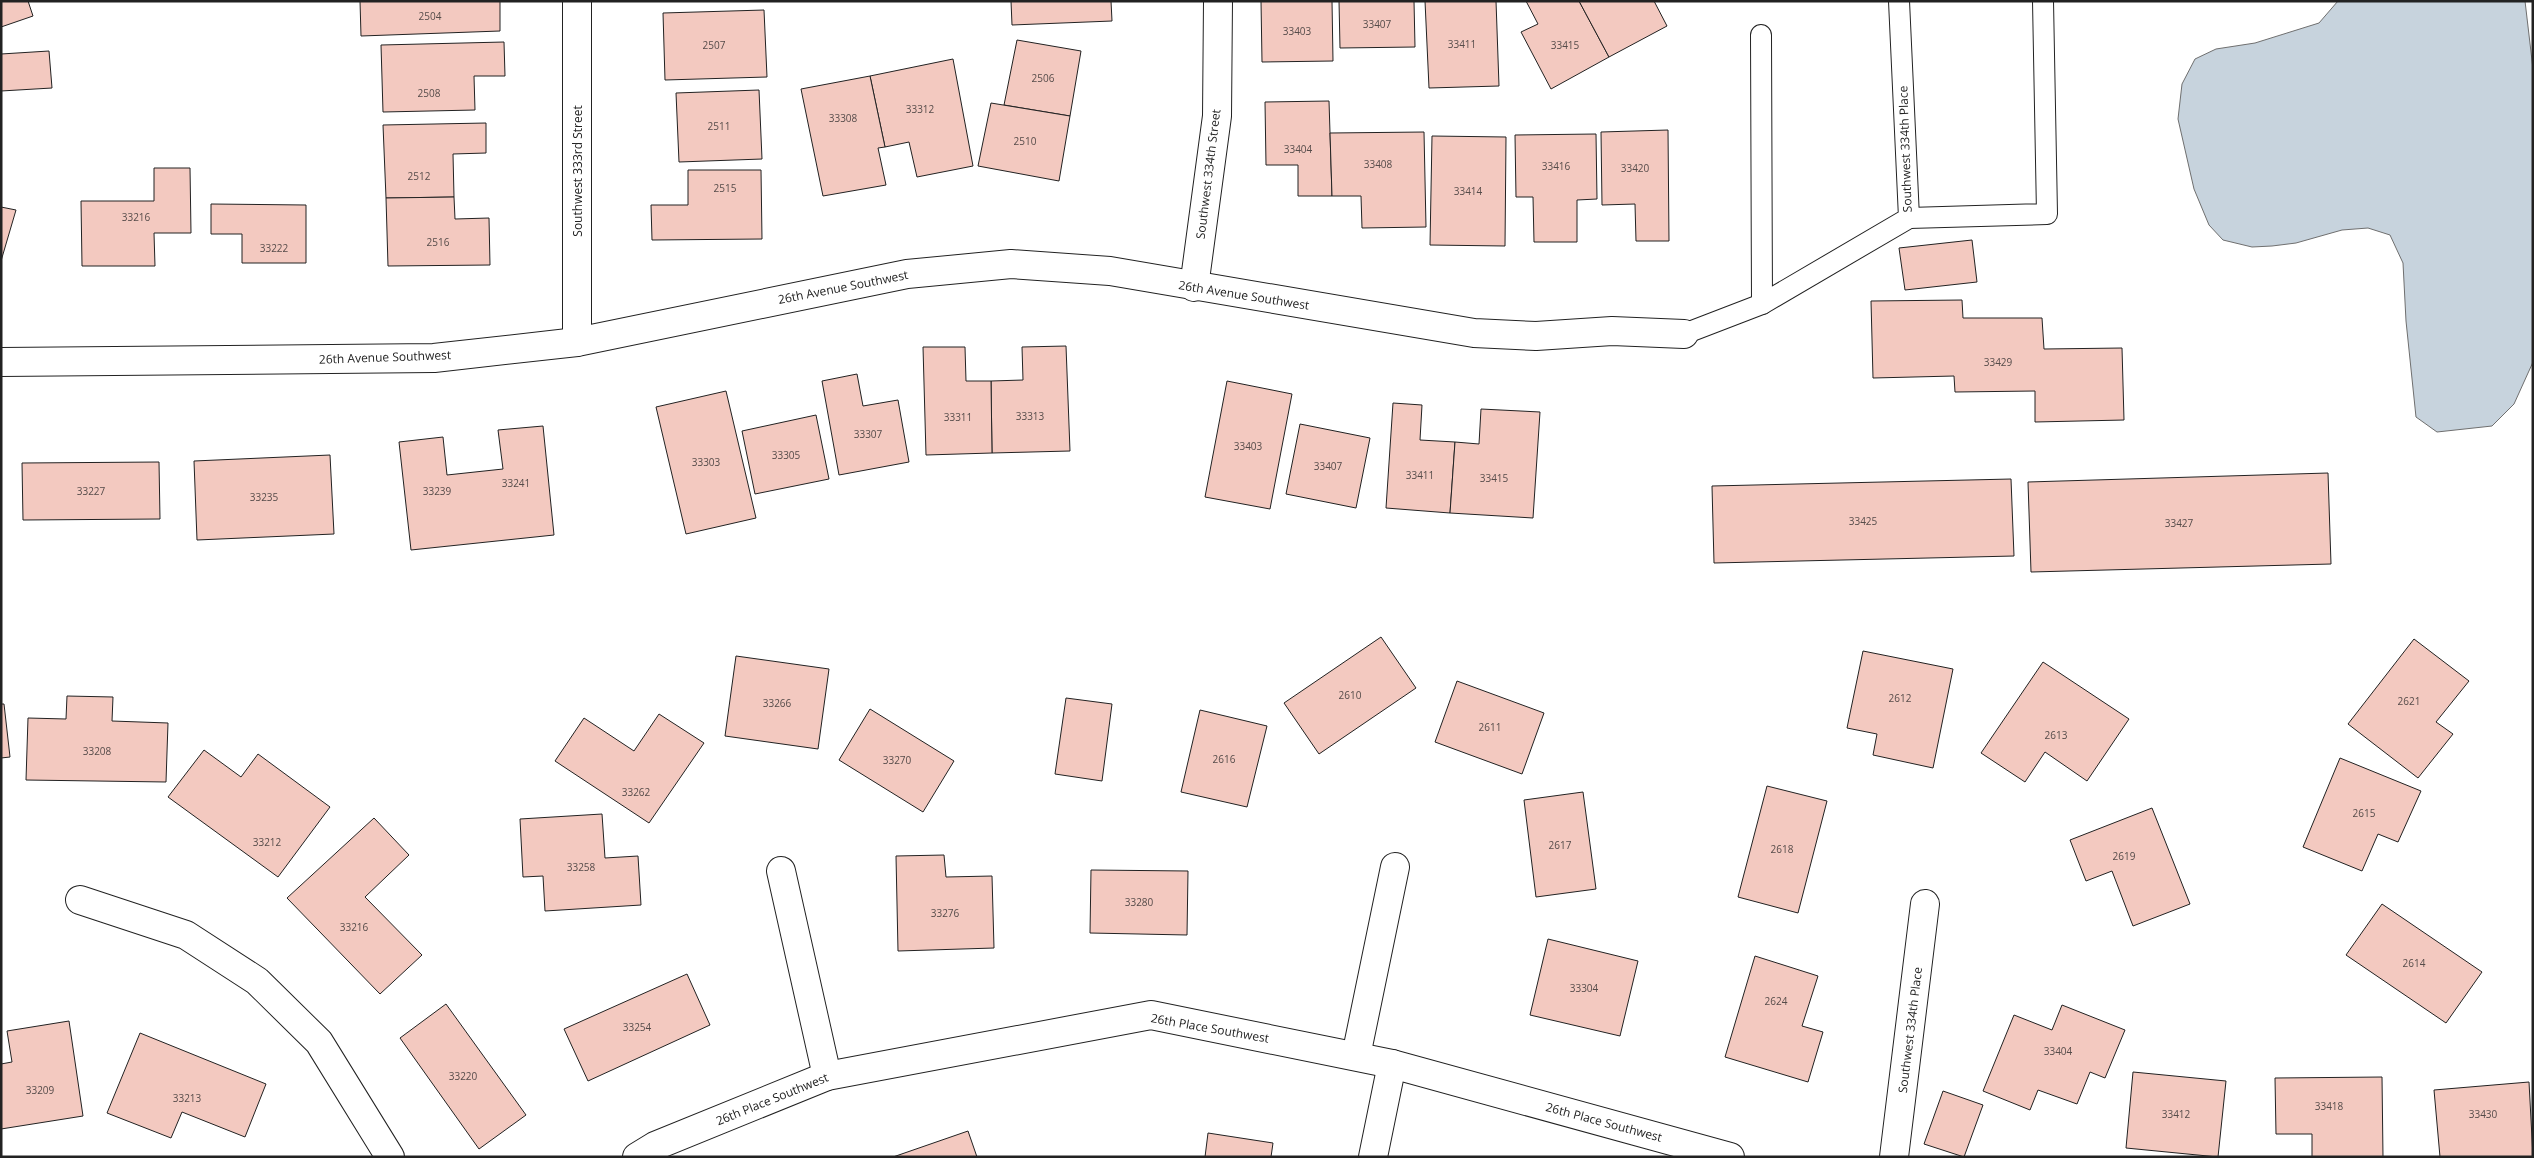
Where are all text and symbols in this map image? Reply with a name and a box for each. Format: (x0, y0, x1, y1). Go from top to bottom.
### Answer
house number: 2504 (419, 9, 442, 23)
house number: 33407 (1363, 17, 1392, 31)
house number: 33403 (1283, 24, 1312, 38)
house number: 33411 (1448, 37, 1476, 51)
house number: 2507 (703, 38, 726, 52)
house number: 33415 (1551, 38, 1580, 52)
house number: 2506 (1032, 71, 1055, 85)
street label: Southwest 334th Place (1894, 85, 1916, 213)
house number: 2508 (418, 86, 441, 100)
house number: 33312 (906, 102, 935, 116)
street label: Southwest 333rd Street (569, 105, 586, 237)
street label: Southwest 334th Street (1192, 108, 1224, 240)
house number: 33308 (829, 111, 858, 125)
house number: 2511 (708, 119, 730, 133)
house number: 2510 (1014, 134, 1037, 148)
house number: 33404 (1284, 142, 1313, 156)
house number: 33408 (1364, 157, 1393, 171)
house number: 33416 (1542, 159, 1571, 173)
house number: 33420 (1621, 161, 1650, 175)
house number: 2512 (408, 169, 431, 183)
house number: 2515 (714, 181, 737, 195)
house number: 33414 (1454, 184, 1483, 198)
house number: 33216 (122, 210, 151, 224)
house number: 2516 (427, 235, 450, 249)
house number: 33222 (260, 241, 289, 255)
street label: 26th Avenue Southwest (776, 266, 910, 308)
street label: 26th Avenue Southwest (1177, 276, 1311, 314)
street label: 26th Avenue Southwest (319, 346, 451, 368)
house number: 33429 (1984, 355, 2013, 369)
house number: 33313 (1016, 409, 1045, 423)
house number: 33311 (944, 410, 972, 424)
house number: 33307 (854, 427, 883, 441)
house number: 33403 (1234, 439, 1263, 453)
house number: 33305 (772, 448, 801, 462)
house number: 33303 (692, 455, 721, 469)
house number: 33407 (1314, 459, 1343, 473)
house number: 33411 (1406, 468, 1434, 482)
house number: 33415 (1480, 471, 1509, 485)
house number: 33241 (502, 476, 530, 490)
house number: 33227 (77, 484, 106, 498)
house number: 33239 (423, 484, 452, 498)
house number: 33235 (250, 490, 279, 504)
house number: 33425 (1849, 514, 1878, 528)
house number: 33427 (2165, 516, 2194, 530)
house number: 2610 (1339, 688, 1362, 702)
house number: 2612 (1889, 691, 1912, 705)
house number: 2621 (2398, 694, 2420, 708)
house number: 33266 (763, 696, 792, 710)
house number: 2611 (1479, 720, 1501, 734)
house number: 2613 (2045, 728, 2068, 742)
house number: 33208 (83, 744, 112, 758)
house number: 2616 (1213, 752, 1236, 766)
house number: 33270 (883, 753, 912, 767)
house number: 33262 (622, 785, 651, 799)
house number: 2615 (2353, 806, 2376, 820)
house number: 33212 (253, 835, 282, 849)
house number: 2617 (1549, 838, 1572, 852)
house number: 2618 (1771, 842, 1794, 856)
house number: 2619 (2113, 849, 2136, 863)
house number: 33258 (567, 860, 596, 874)
house number: 33280 (1125, 895, 1154, 909)
house number: 33276 (931, 906, 960, 920)
house number: 33216 (340, 920, 369, 934)
house number: 2614 (2403, 956, 2426, 970)
street label: Southwest 334th Place (1894, 966, 1926, 1094)
house number: 33304 (1570, 981, 1599, 995)
house number: 2624 (1765, 994, 1788, 1008)
street label: 26th Place Southwest (1150, 1009, 1270, 1047)
house number: 33254 (623, 1020, 652, 1034)
house number: 33404 (2044, 1044, 2073, 1058)
house number: 33220 (449, 1069, 478, 1083)
street label: 26th Place Southwest (713, 1069, 831, 1129)
house number: 33209 (26, 1083, 55, 1097)
house number: 33213 (173, 1091, 202, 1105)
street label: 26th Place Southwest (1544, 1098, 1664, 1146)
house number: 33418 (2315, 1099, 2344, 1113)
house number: 33412 (2162, 1107, 2191, 1121)
house number: 33430 (2469, 1107, 2498, 1121)

